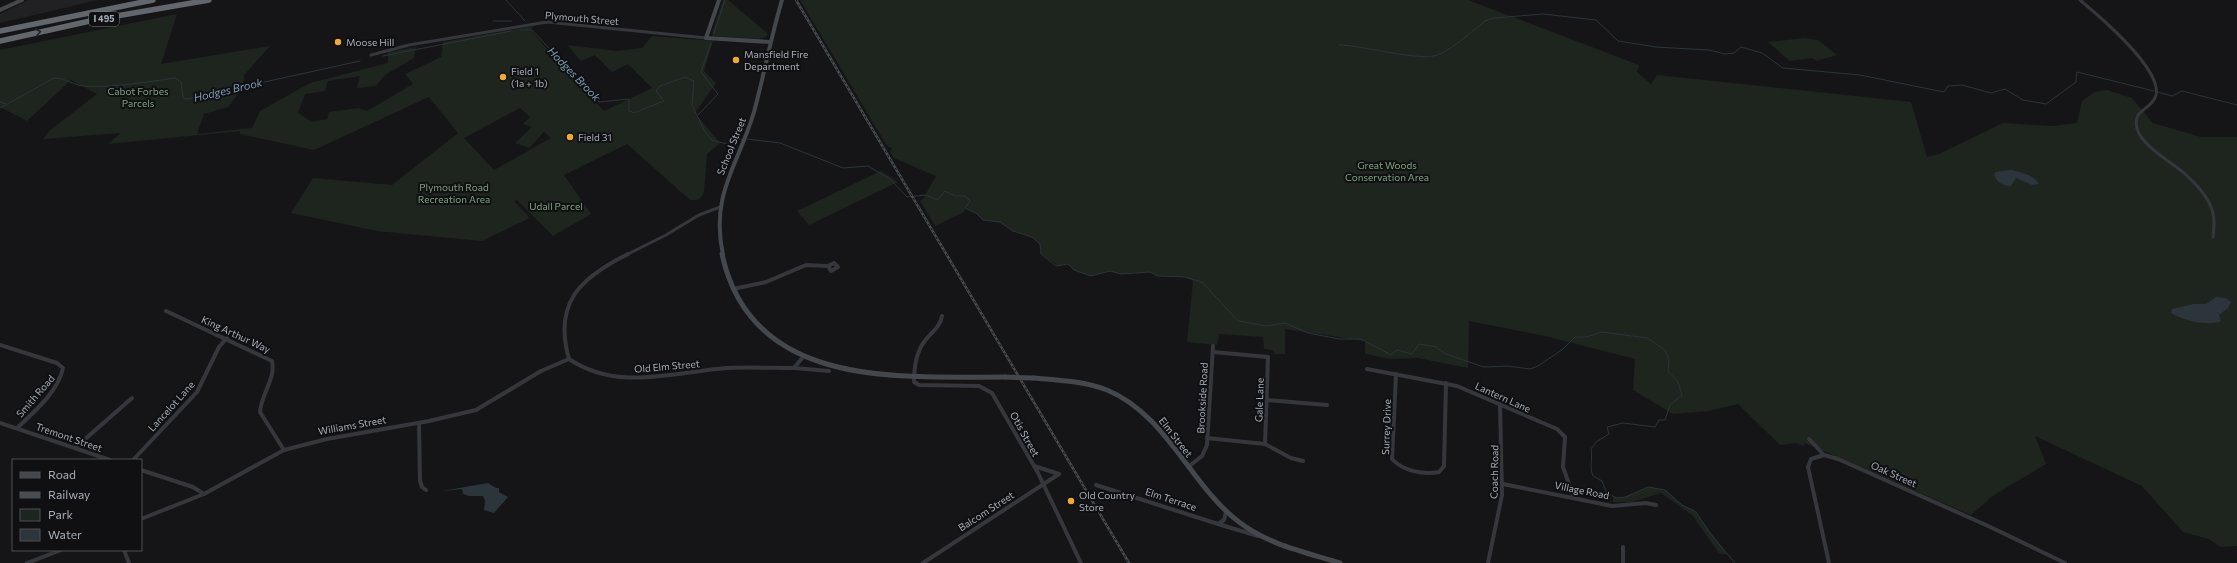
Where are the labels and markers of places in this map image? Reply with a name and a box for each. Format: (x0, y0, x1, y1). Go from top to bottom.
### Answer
place label: Moose Hill (346, 36, 394, 48)
marker: Moose Hill (333, 37, 343, 47)
place label: Mansfield Fire Department (744, 48, 808, 72)
marker: Mansfield Fire Department (731, 55, 741, 65)
place label: Field 1 (1a + 1b) (511, 65, 548, 89)
marker: Field 1 (1a + 1b) (498, 72, 508, 82)
place label: Field 31 (578, 131, 612, 143)
marker: Field 31 (565, 132, 575, 142)
place label: Old Country Store (1079, 489, 1135, 513)
marker: Old Country Store (1066, 496, 1076, 506)

